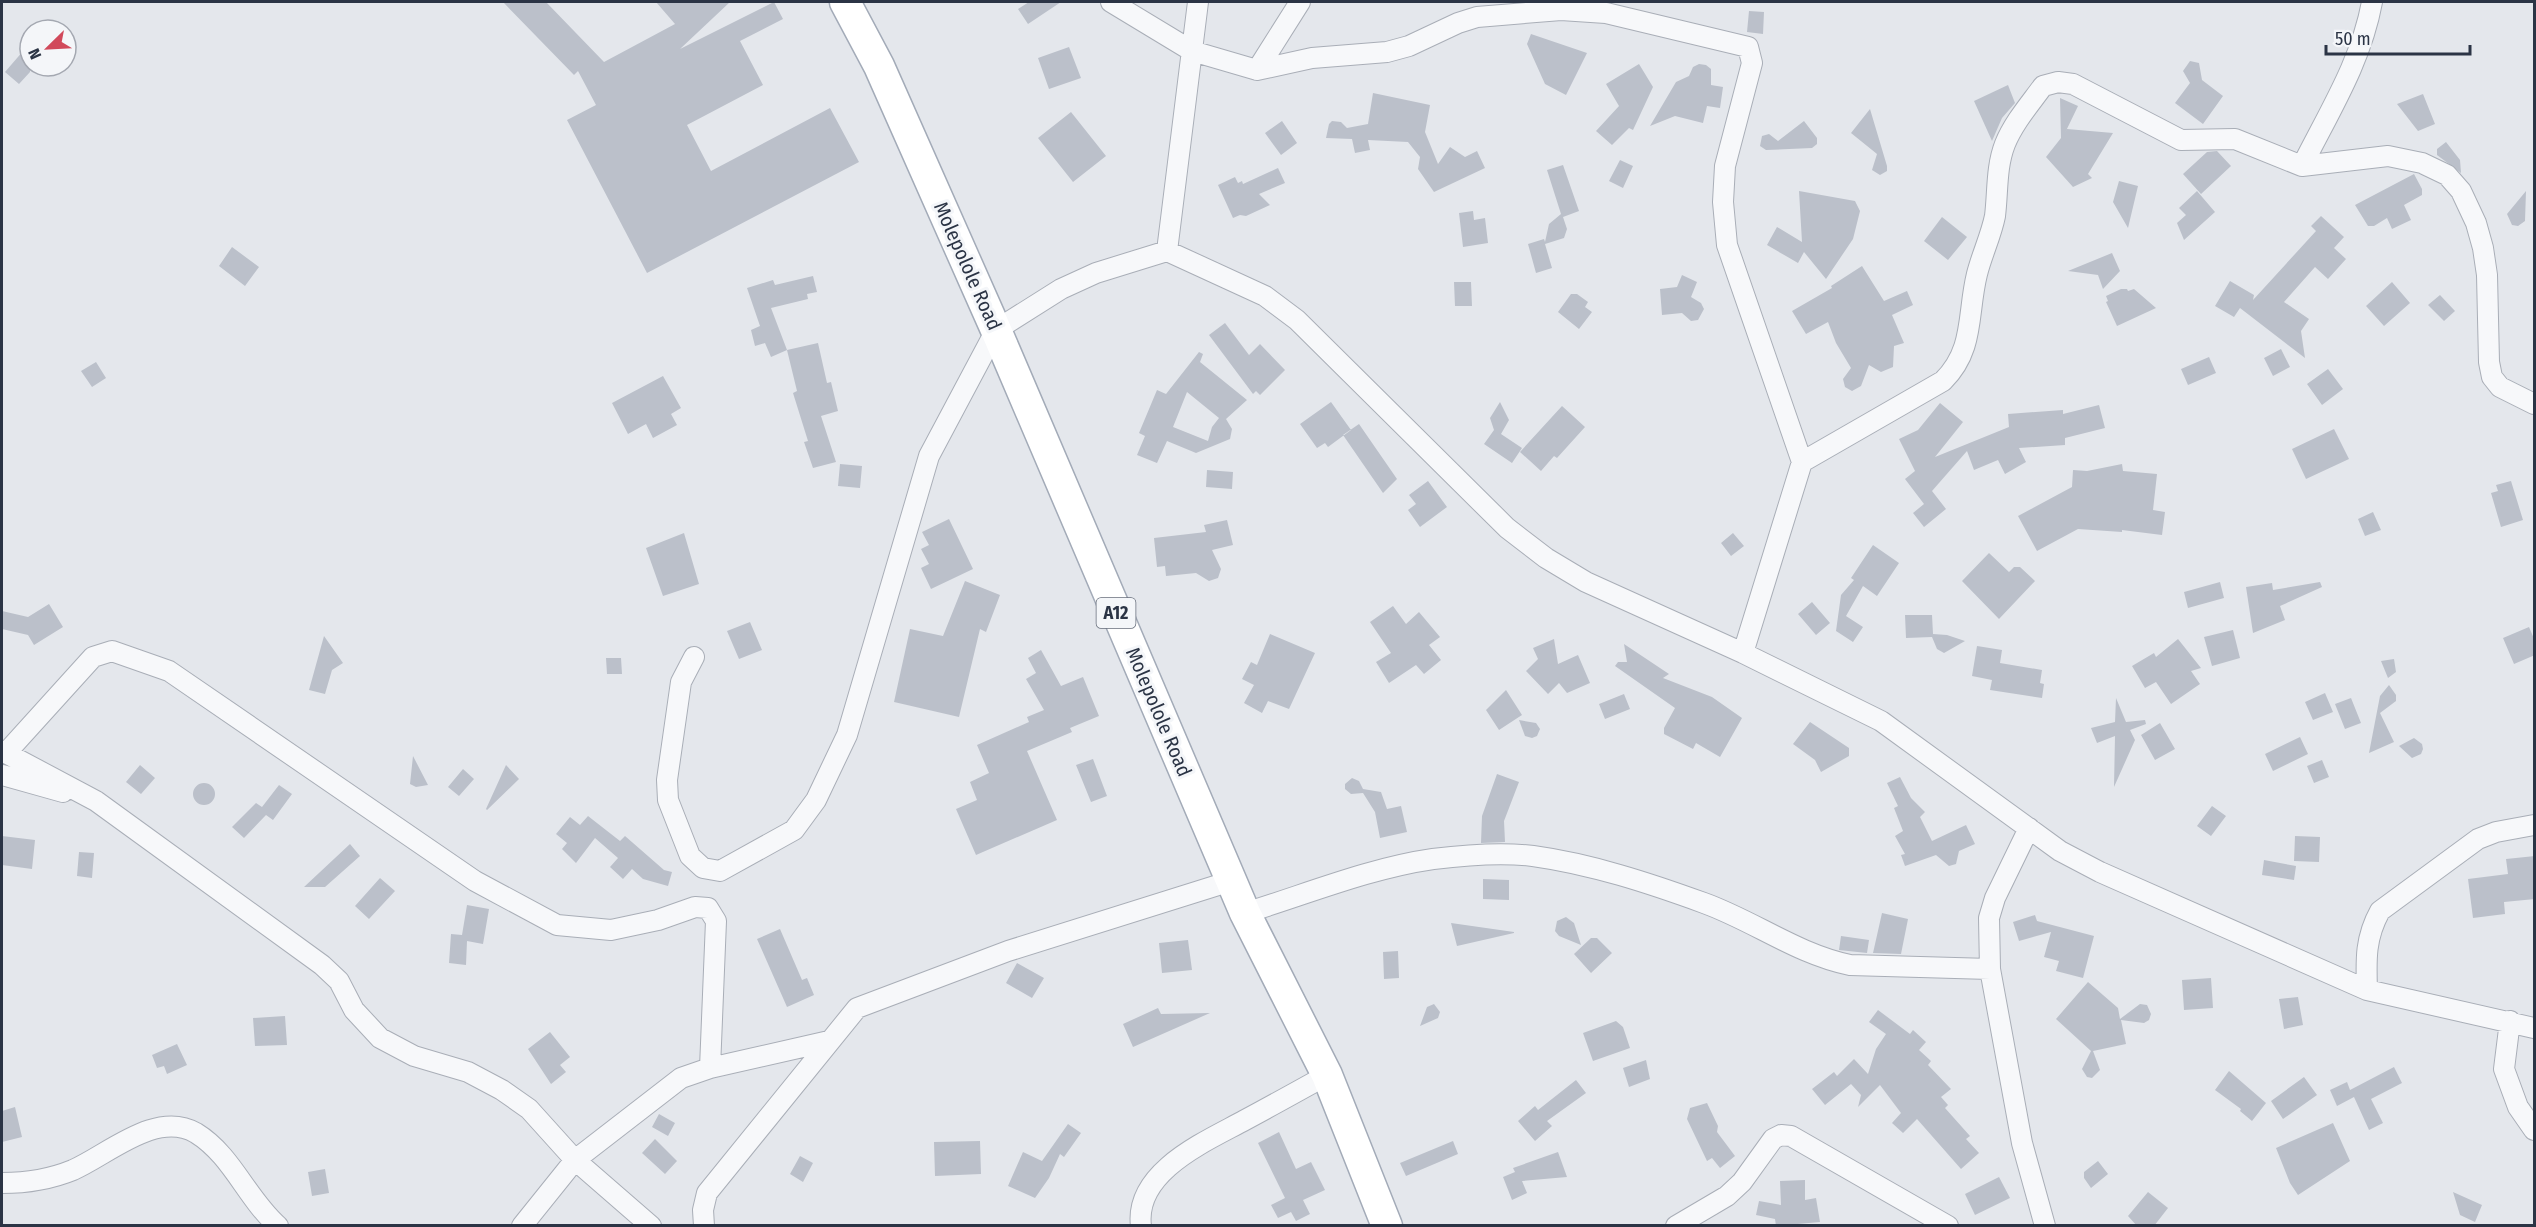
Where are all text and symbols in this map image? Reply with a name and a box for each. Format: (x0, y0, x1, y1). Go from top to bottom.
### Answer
north arrow (18, 18, 78, 78)
scale bar (2326, 18, 2470, 56)
text: 50 m (2335, 28, 2371, 50)
text: N (24, 46, 45, 62)
street label: Molepolole Road (929, 198, 1007, 334)
road number: A12 (1096, 598, 1136, 628)
street label: Molepolole Road (1121, 644, 1197, 780)

